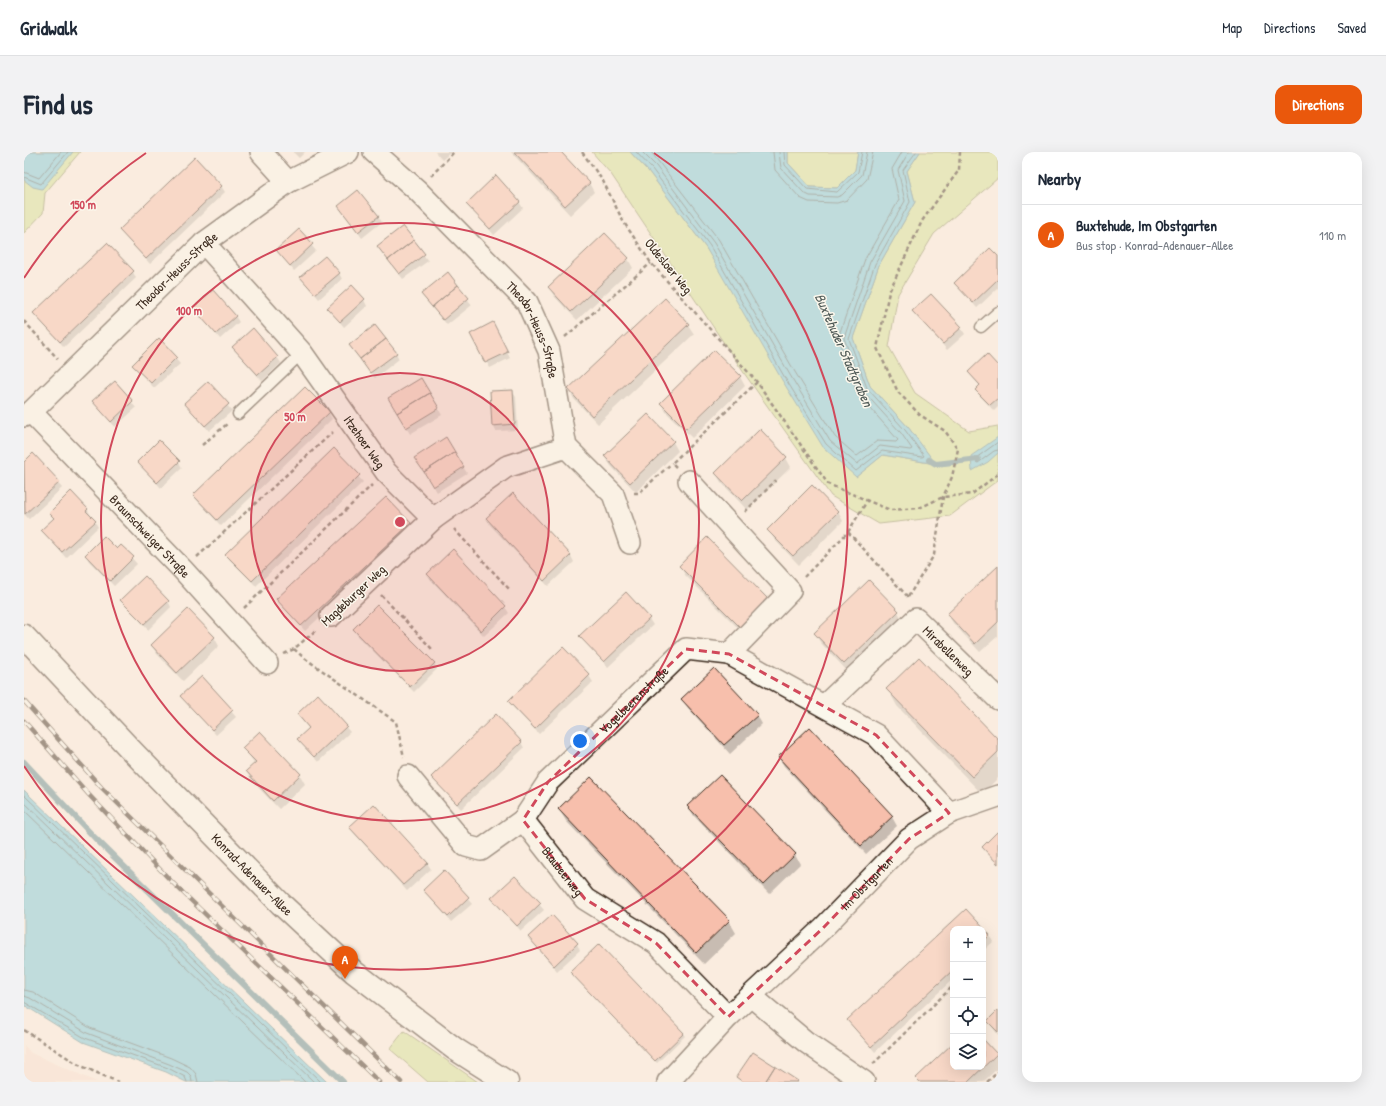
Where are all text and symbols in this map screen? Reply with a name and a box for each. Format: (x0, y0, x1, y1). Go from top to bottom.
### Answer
text: Gridwalk (20, 15, 77, 41)
text: Map (1222, 18, 1242, 37)
text: Directions (1264, 18, 1315, 37)
text: Saved (1337, 18, 1366, 37)
text: Find us (24, 85, 93, 123)
button: Directions (1275, 85, 1362, 124)
text: Nearby (1038, 167, 1081, 190)
text: 150 m (70, 196, 96, 213)
text: Buxtehude, Im Obstgarten (1076, 215, 1217, 236)
text: A (1048, 226, 1054, 244)
text: 110 m (1319, 226, 1346, 244)
street label: Theodor-Heuss-Straße (132, 227, 221, 314)
street label: Oldesloer Weg (641, 234, 697, 298)
text: Bus stop · Konrad-Adenauer-Allee (1076, 236, 1233, 254)
street label: Theodor-Heuss-Straße (502, 277, 563, 380)
water label: Buxtehuder Stadtgraben (810, 290, 879, 411)
text: 100 m (176, 302, 202, 319)
text: 50 m (284, 408, 306, 425)
street label: Itzehoer Weg (340, 412, 390, 472)
street label: Braunschweiger Straße (106, 490, 195, 581)
centre of rings (393, 515, 407, 529)
street label: Magdeburger Weg (317, 560, 389, 630)
street label: Mirabellenweg (919, 622, 978, 680)
street label: Vogelbeerenstraße (594, 662, 672, 738)
your location (570, 731, 590, 751)
street label: Konrad-Adenauer-Allee (208, 829, 297, 920)
street label: Blaubeerweg (538, 843, 588, 900)
street label: Im Obstgarten (836, 852, 897, 914)
map controls (950, 926, 986, 1070)
button: + (950, 926, 986, 962)
pin: A (332, 946, 358, 979)
button: − (950, 962, 986, 998)
button: locate (950, 998, 986, 1034)
button: layers (950, 1034, 986, 1070)

